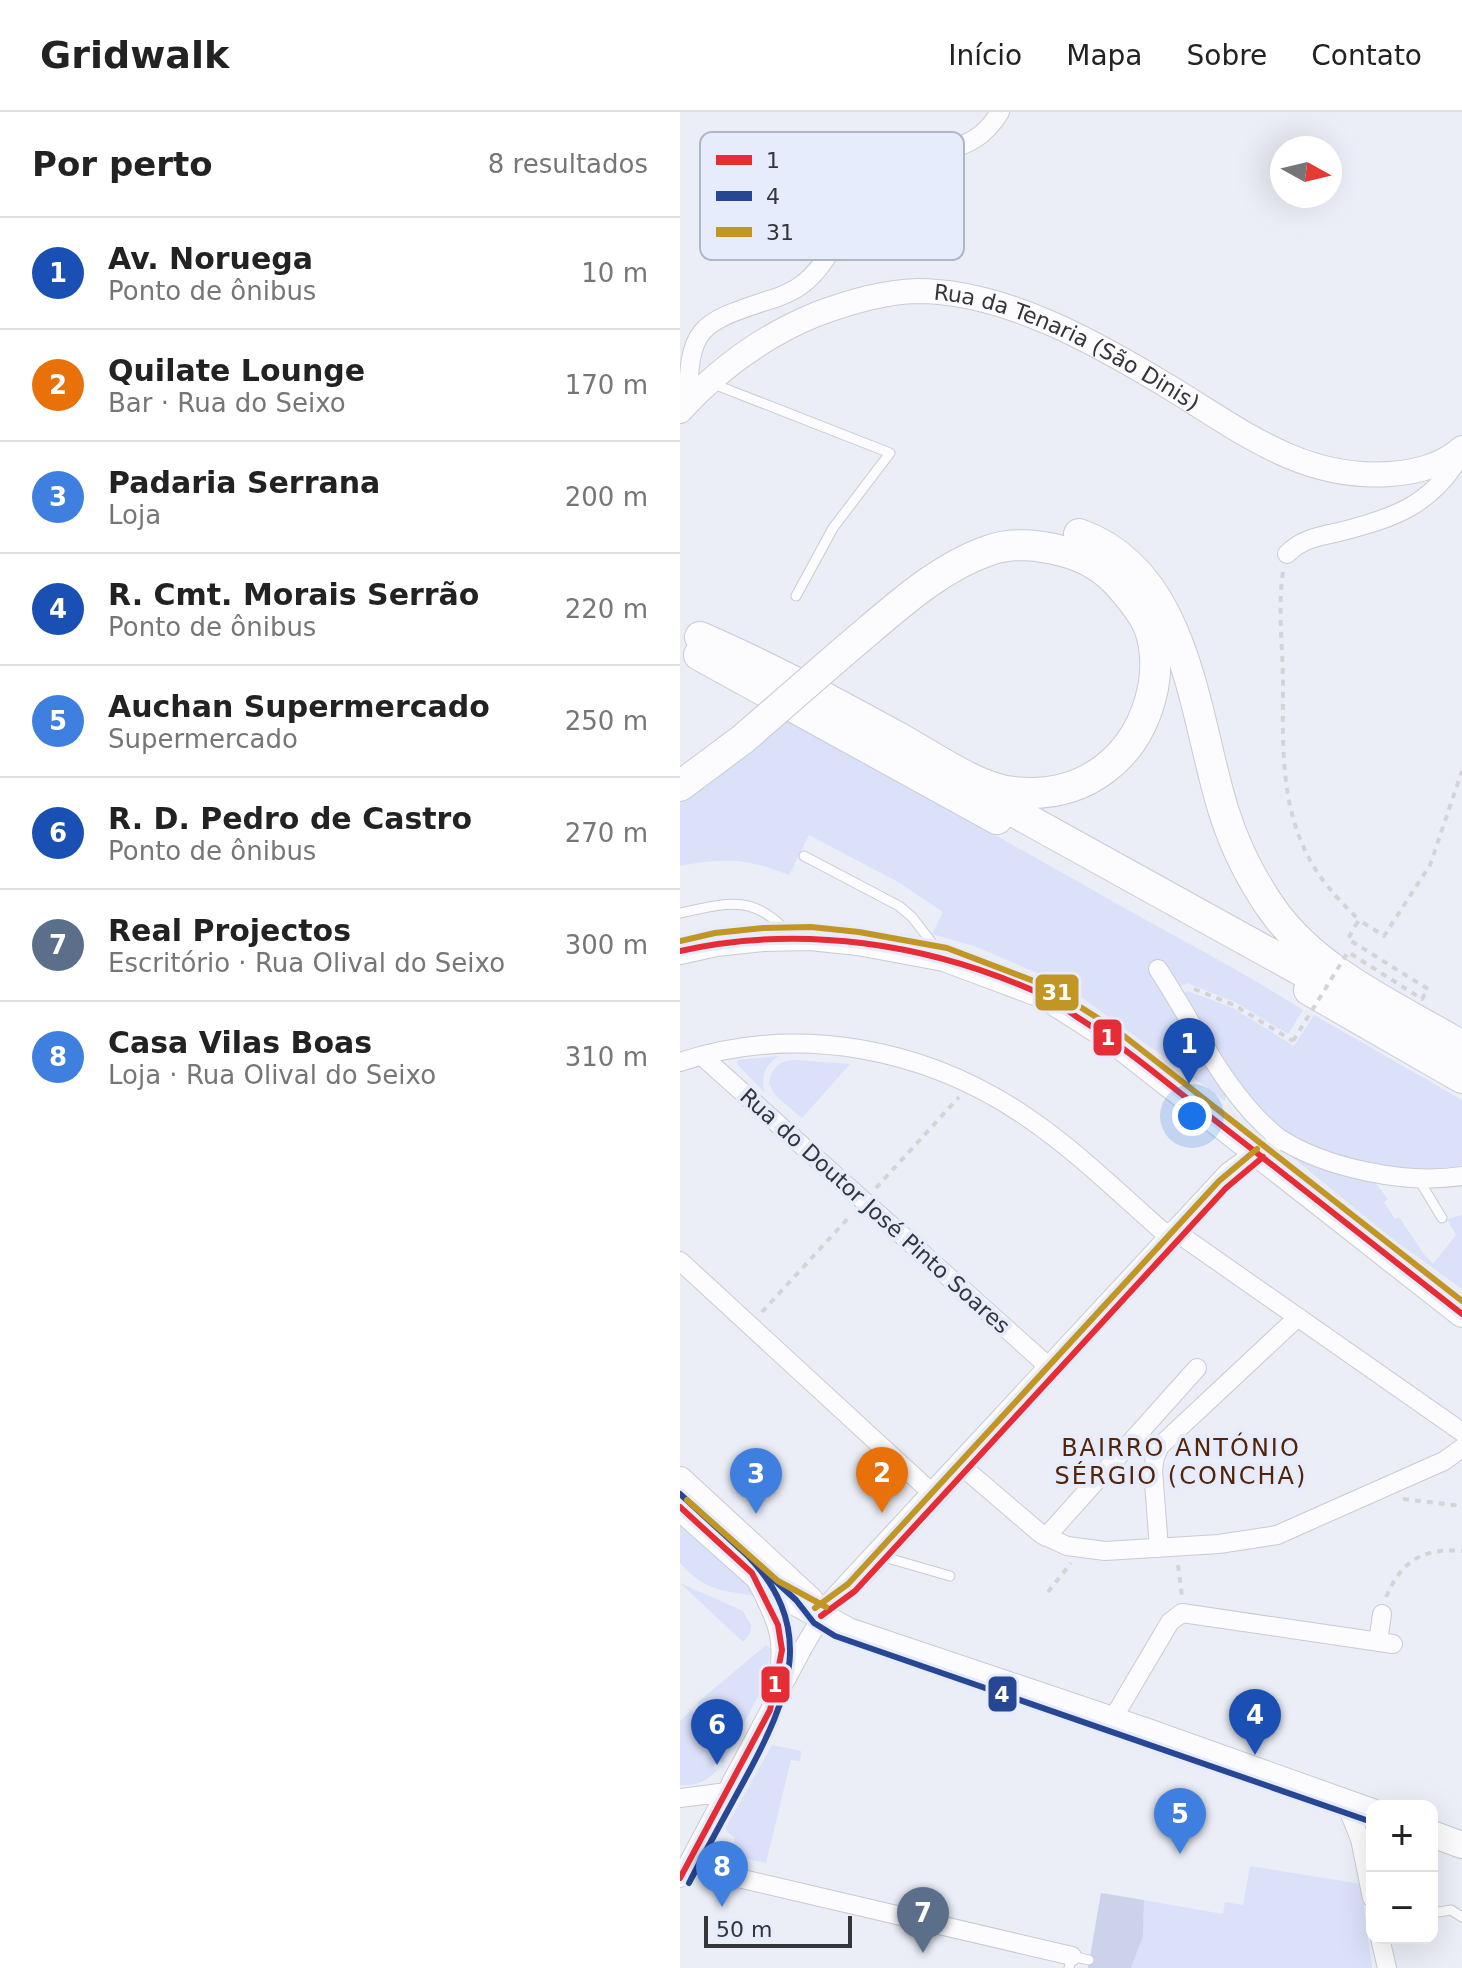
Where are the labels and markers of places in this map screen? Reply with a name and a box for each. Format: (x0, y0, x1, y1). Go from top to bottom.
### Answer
pin: 1 (1163, 1018, 1215, 1084)
pin: 2 (856, 1447, 908, 1513)
pin: 3 (730, 1448, 782, 1514)
pin: 4 (1229, 1689, 1281, 1755)
pin: 6 (691, 1699, 743, 1765)
pin: 5 (1154, 1788, 1206, 1854)
pin: 8 (696, 1841, 748, 1907)
pin: 7 (897, 1887, 949, 1953)

